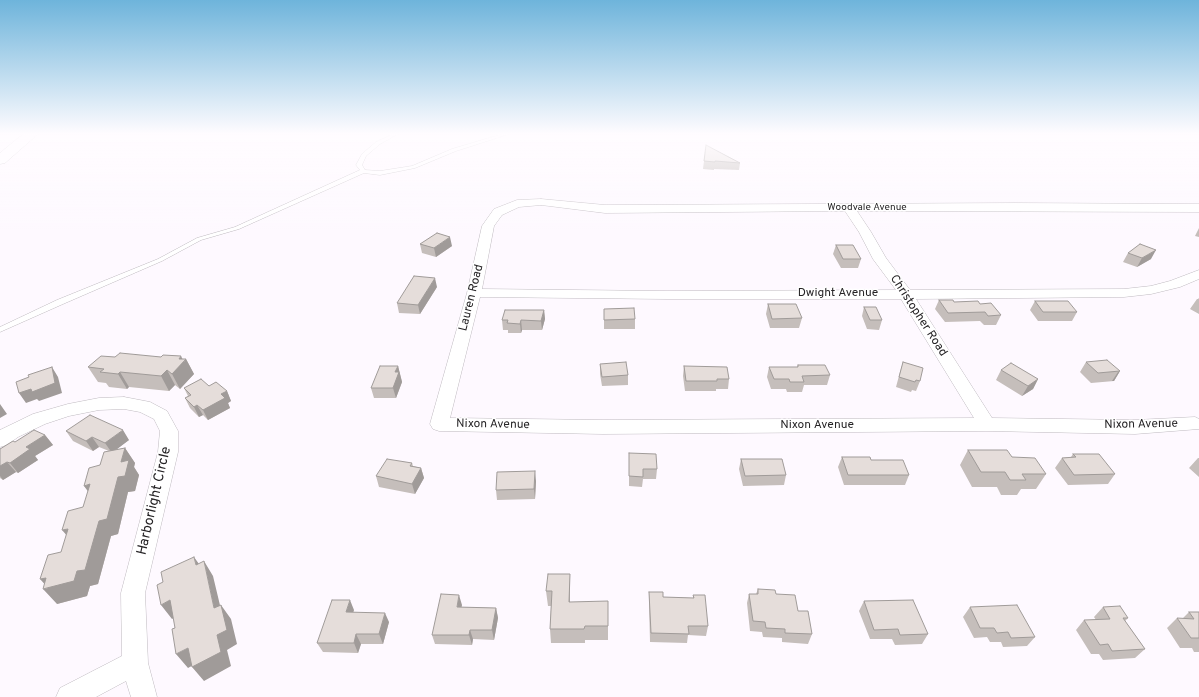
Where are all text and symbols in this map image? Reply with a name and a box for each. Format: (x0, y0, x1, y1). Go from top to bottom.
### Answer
street label: Woodvale Avenue (827, 202, 907, 214)
street label: Lauren Road (457, 263, 487, 333)
street label: Christopher Road (886, 272, 950, 360)
street label: Dwight Avenue (798, 287, 878, 301)
street label: Nixon Avenue (456, 417, 530, 433)
street label: Nixon Avenue (1104, 417, 1178, 433)
street label: Nixon Avenue (780, 419, 854, 433)
street label: Harborlight Circle (134, 445, 176, 557)

